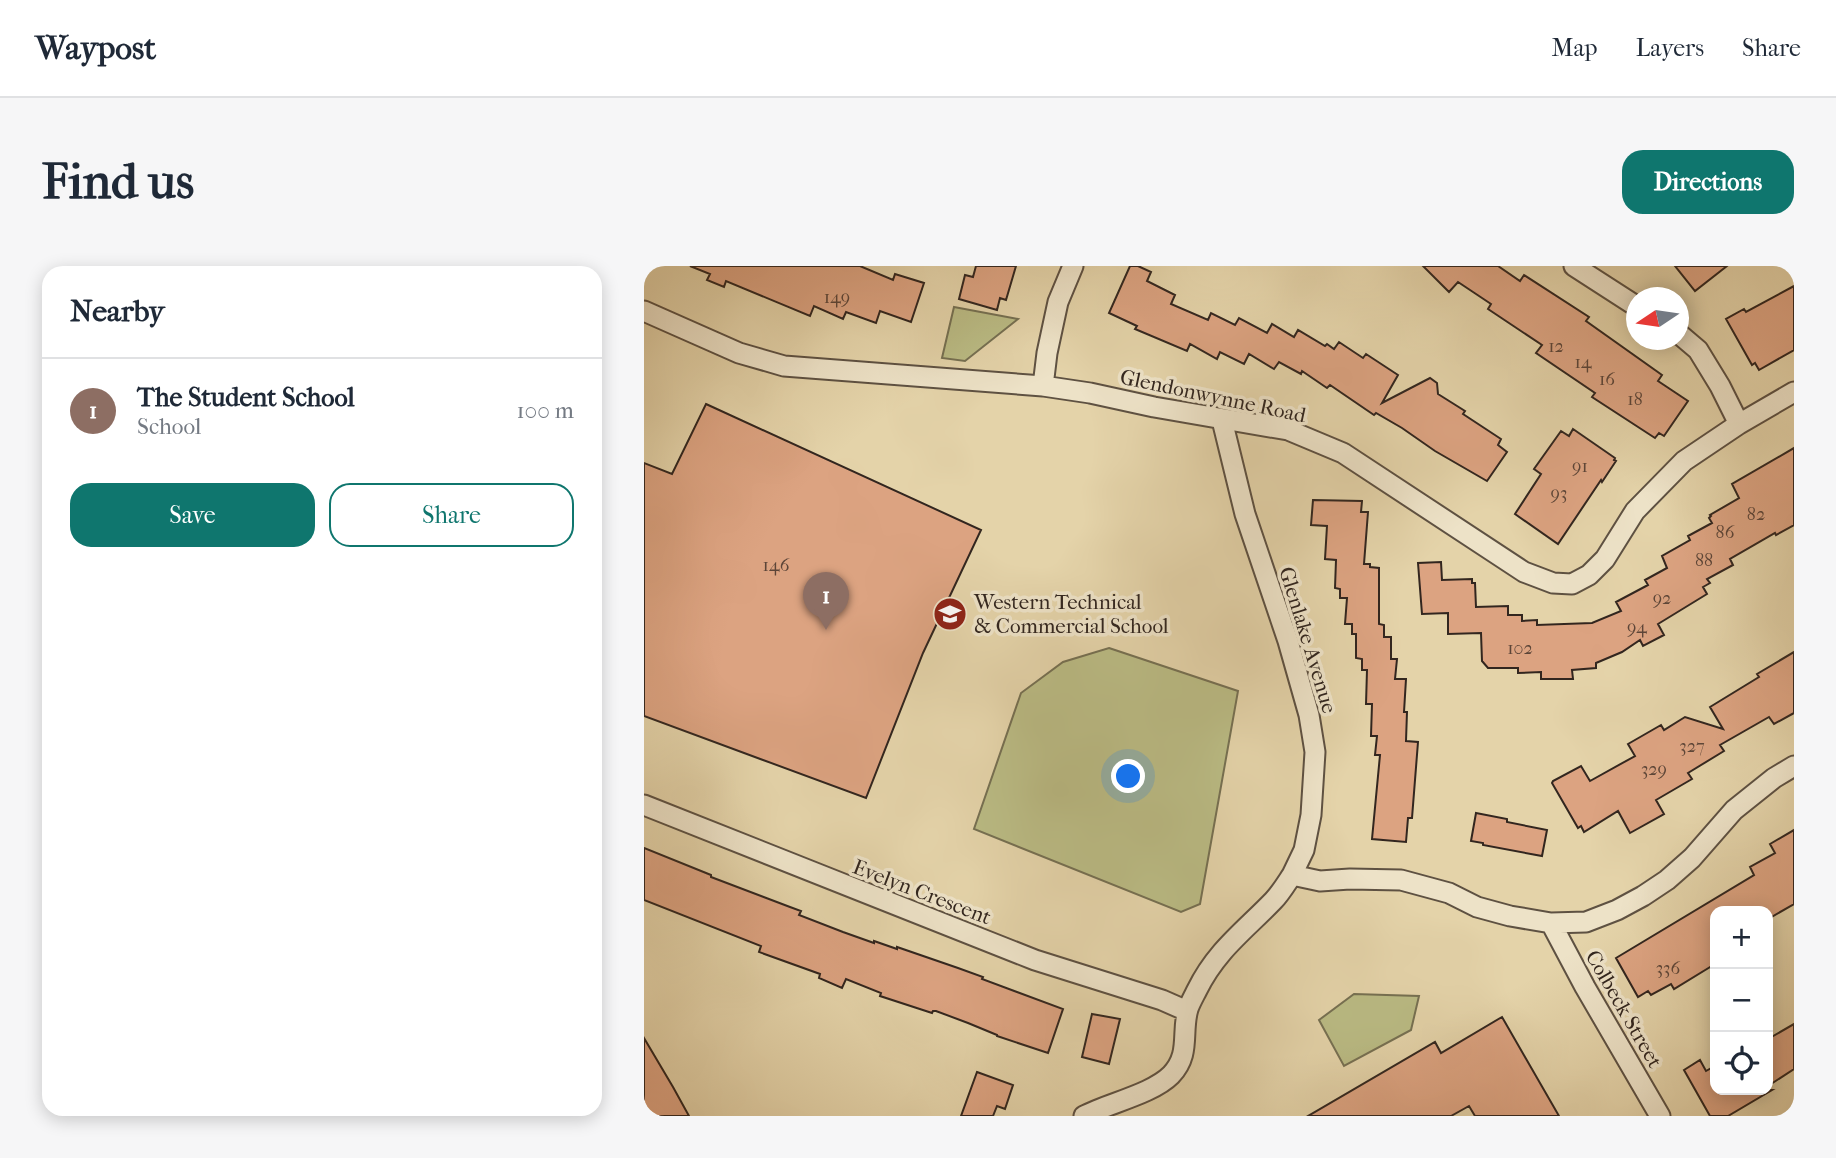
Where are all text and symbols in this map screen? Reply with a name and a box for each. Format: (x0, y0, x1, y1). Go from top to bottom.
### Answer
text: Waypost (35, 29, 156, 68)
text: Map (1552, 34, 1598, 62)
text: Layers (1636, 34, 1704, 62)
text: Share (1742, 34, 1801, 62)
button: Directions (1622, 150, 1794, 214)
text: Find us (42, 153, 194, 211)
house number: 149 (824, 287, 850, 308)
north arrow (1626, 287, 1689, 350)
text: Nearby (70, 294, 165, 329)
house number: 12 (1548, 336, 1564, 357)
house number: 14 (1574, 352, 1592, 373)
street label: Glendonwynne Road (1118, 365, 1309, 428)
house number: 16 (1599, 369, 1615, 390)
text: The Student School (137, 382, 355, 413)
house number: 18 (1627, 389, 1643, 410)
text: 1 (89, 397, 97, 424)
text: 100 m (516, 397, 574, 424)
text: School (137, 413, 201, 440)
house number: 91 (1572, 456, 1588, 477)
button: Save (70, 483, 315, 547)
button: Share (329, 483, 574, 547)
house number: 93 (1551, 483, 1567, 504)
house number: 82 (1747, 504, 1765, 525)
house number: 86 (1716, 522, 1735, 543)
house number: 88 (1695, 550, 1713, 571)
house number: 146 (763, 555, 790, 576)
street label: Glenlake Avenue (1274, 564, 1342, 716)
pin: 1 (803, 572, 849, 630)
house number: 92 (1653, 588, 1671, 609)
place label: Western Technical & Commercial School (973, 590, 1169, 638)
school or university icon: Western Technical & Commercial School (931, 595, 969, 633)
house number: 94 (1627, 617, 1647, 638)
house number: 102 (1507, 638, 1533, 659)
house number: 327 (1679, 736, 1705, 757)
your location (1111, 759, 1145, 793)
house number: 329 (1641, 759, 1667, 780)
street label: Evelyn Crescent (849, 855, 995, 930)
map controls (1710, 906, 1773, 1095)
button: + (1710, 906, 1773, 969)
street label: Colbeck Street (1581, 946, 1668, 1072)
house number: 336 (1656, 958, 1681, 979)
button: − (1710, 969, 1773, 1032)
button: locate (1710, 1032, 1773, 1095)

